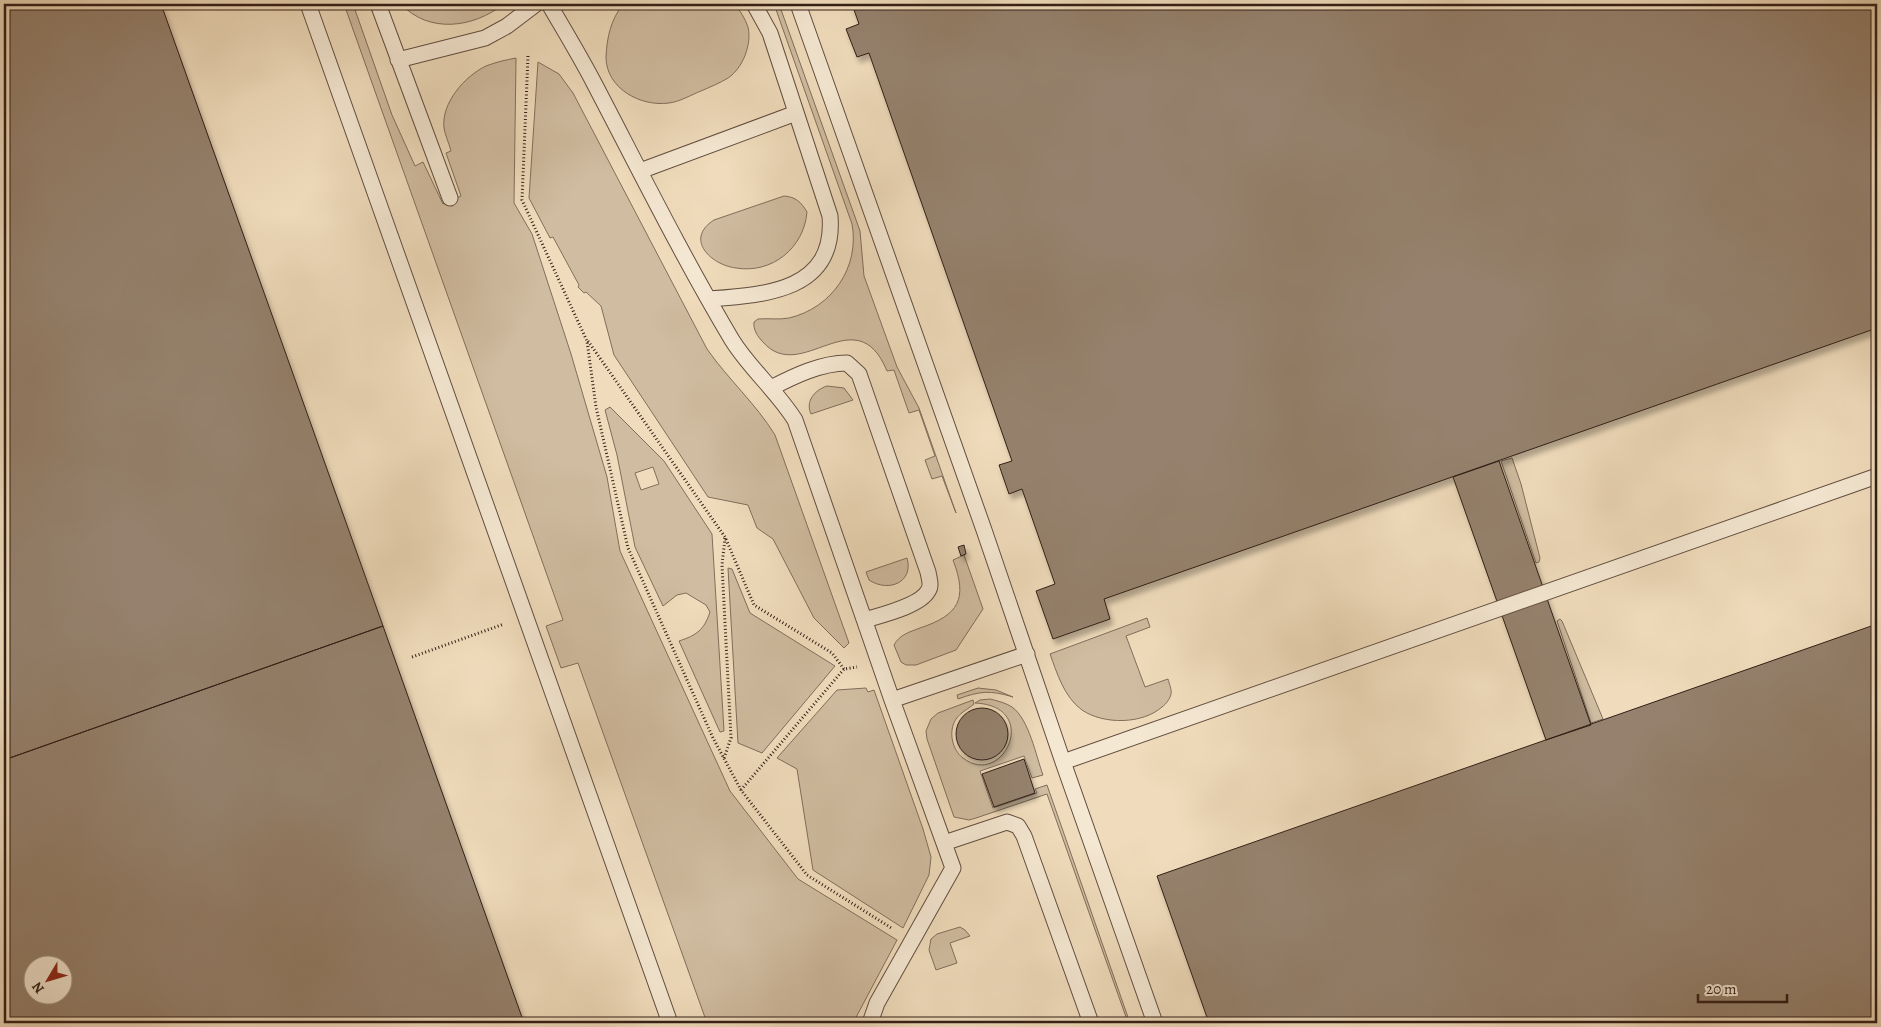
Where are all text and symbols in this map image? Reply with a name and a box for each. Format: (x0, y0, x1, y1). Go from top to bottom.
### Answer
north arrow (22, 954, 72, 1004)
scale bar (1698, 972, 1787, 1004)
text: N (28, 978, 49, 998)
text: 20 m (1706, 979, 1737, 999)

